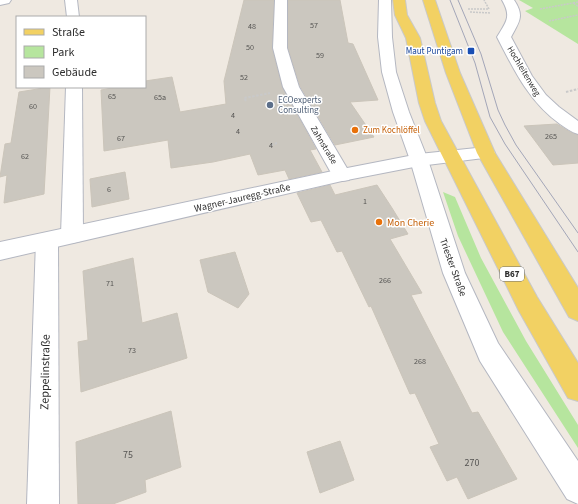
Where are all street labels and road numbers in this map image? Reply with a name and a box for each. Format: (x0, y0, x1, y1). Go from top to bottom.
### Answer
street label: Hochleitenweg (503, 44, 544, 99)
street label: Zahnstraße (307, 124, 340, 167)
street label: Wagner-Jauregg-Straße (193, 180, 292, 216)
street label: Triester Straße (436, 236, 470, 298)
road number: B67 (500, 267, 524, 281)
street label: Zeppelinstraße (36, 334, 55, 410)

